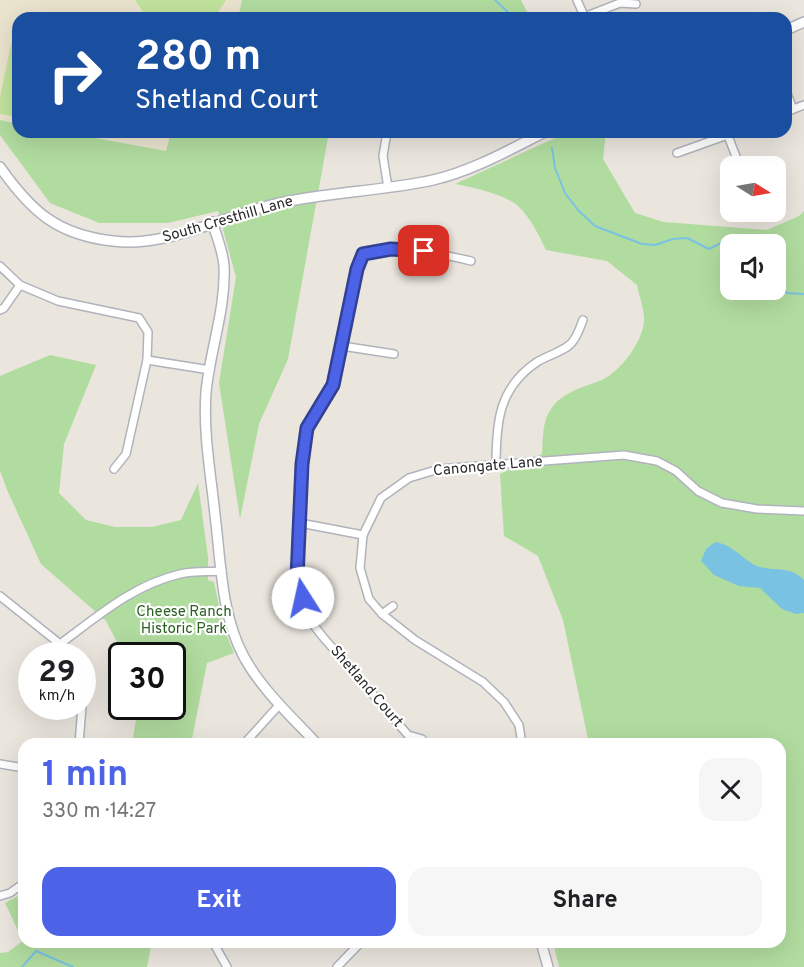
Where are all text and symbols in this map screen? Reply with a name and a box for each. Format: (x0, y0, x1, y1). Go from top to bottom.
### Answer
text: 280 m (135, 32, 261, 85)
icon: right (36, 36, 114, 114)
text: Shetland Court (135, 84, 319, 118)
north arrow (720, 156, 786, 222)
map controls (720, 156, 786, 300)
street label: South Cresthill Lane (160, 192, 296, 248)
pin (398, 225, 449, 276)
icon: arrive (407, 234, 440, 267)
button: sound (720, 234, 786, 300)
street label: Canongate Lane (432, 453, 544, 481)
position arrow (271, 566, 335, 630)
park label: Cheese Ranch Historic Park (136, 603, 232, 639)
speed limit sign: 30 (108, 642, 186, 720)
street label: Shetland Court (325, 642, 407, 732)
text: 29 (39, 655, 75, 692)
text: km/h (39, 687, 75, 706)
text: 1 min (42, 753, 128, 799)
button: close (699, 758, 762, 821)
text: 330 m · 14:27 (42, 799, 156, 825)
button: Exit (42, 867, 396, 936)
button: Share (408, 867, 762, 936)

